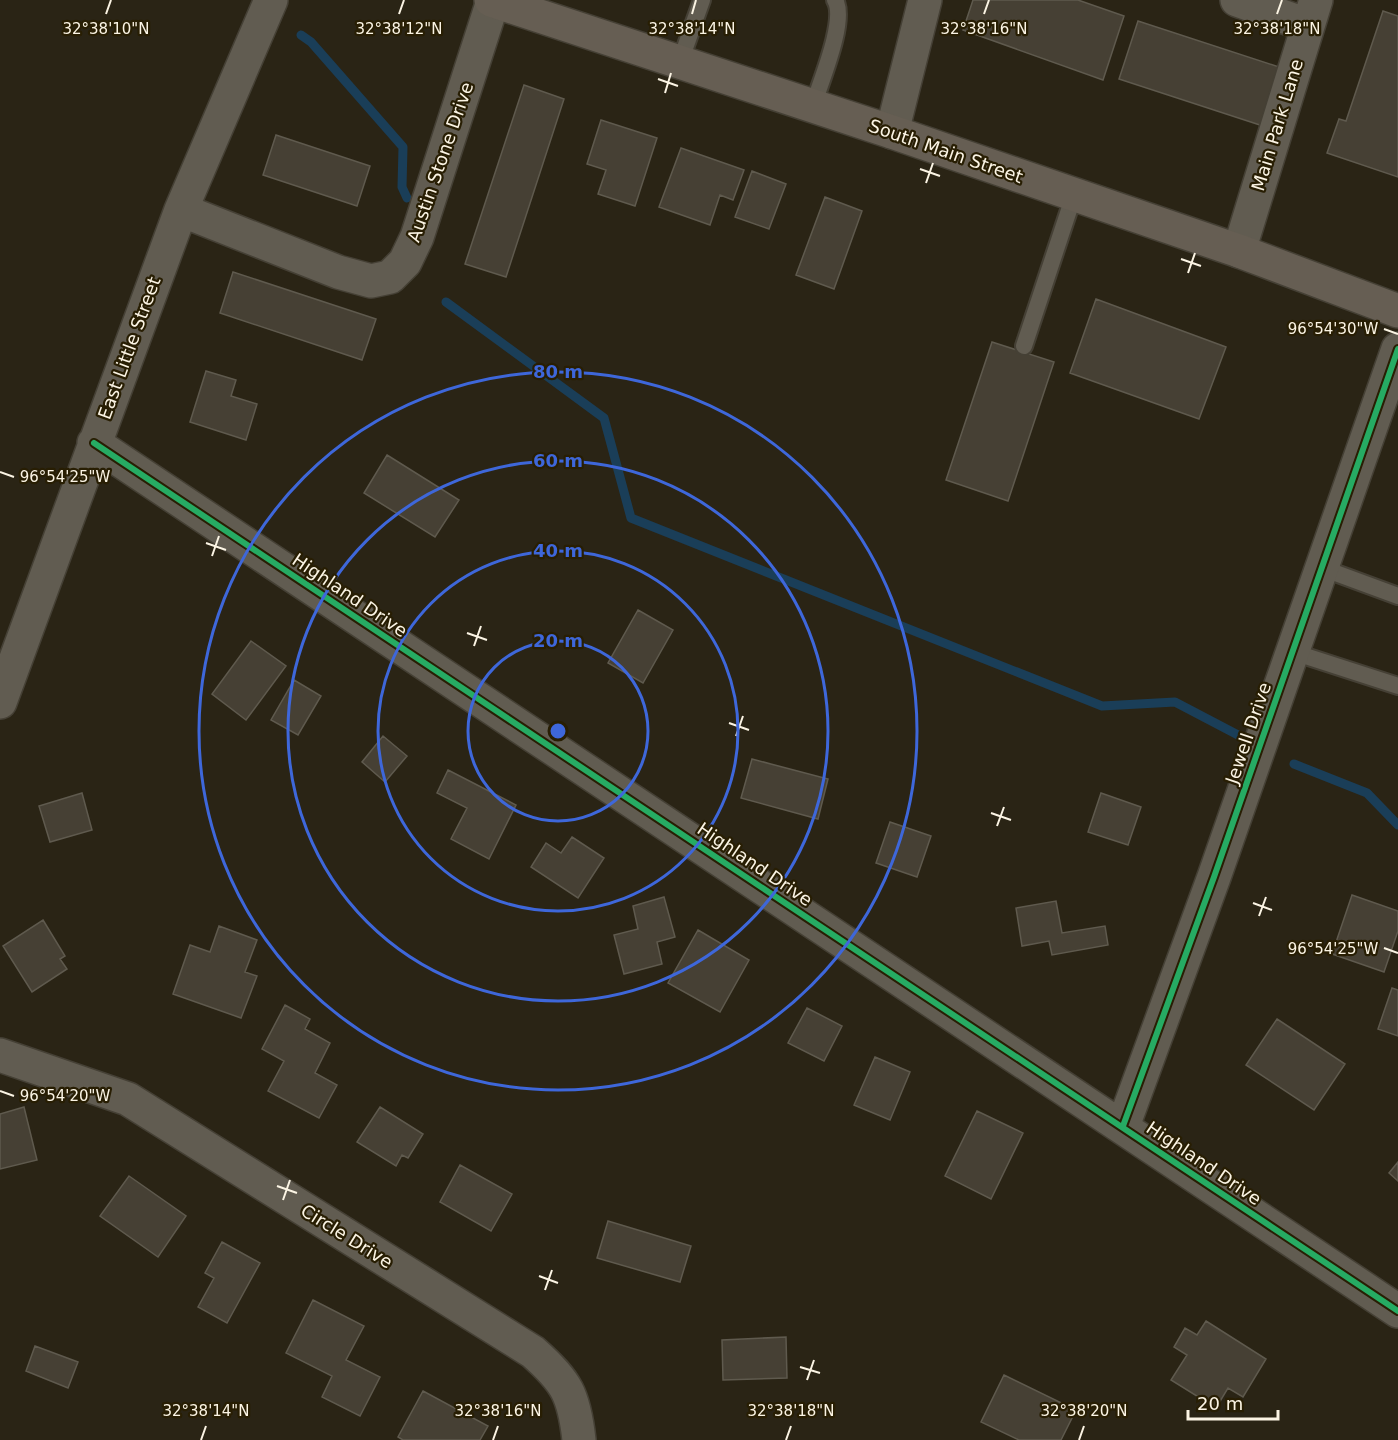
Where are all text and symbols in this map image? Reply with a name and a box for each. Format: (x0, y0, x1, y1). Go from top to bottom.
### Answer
text: 32°38'10"N (62, 20, 150, 38)
text: 32°38'12"N (355, 20, 443, 38)
text: 32°38'14"N (648, 20, 736, 38)
text: 32°38'16"N (940, 20, 1028, 38)
text: 32°38'18"N (1233, 20, 1321, 38)
street label: Main Park Lane (1247, 56, 1307, 194)
street label: Austin Stone Drive (403, 79, 477, 245)
street label: South Main Street (866, 115, 1026, 187)
street label: East Little Street (93, 274, 165, 422)
text: 96°54'30"W (1288, 320, 1378, 338)
text: 80 m (533, 361, 583, 382)
text: 60 m (533, 450, 583, 471)
text: 96°54'25"W (20, 468, 110, 486)
text: 40 m (533, 540, 583, 561)
street label: Highland Drive (289, 549, 411, 641)
text: 20 m (533, 630, 583, 651)
street label: Jewell Drive (1221, 680, 1275, 787)
centre of rings (548, 721, 568, 741)
street label: Highland Drive (694, 818, 816, 910)
text: 96°54'25"W (1288, 940, 1378, 958)
text: 96°54'20"W (20, 1087, 110, 1105)
street label: Highland Drive (1143, 1117, 1265, 1209)
street label: Circle Drive (297, 1199, 397, 1273)
scale bar (1188, 1383, 1278, 1421)
text: 20 m (1197, 1393, 1243, 1414)
text: 32°38'14"N (162, 1402, 250, 1420)
text: 32°38'16"N (454, 1402, 542, 1420)
text: 32°38'18"N (747, 1402, 835, 1420)
text: 32°38'20"N (1040, 1402, 1128, 1420)

